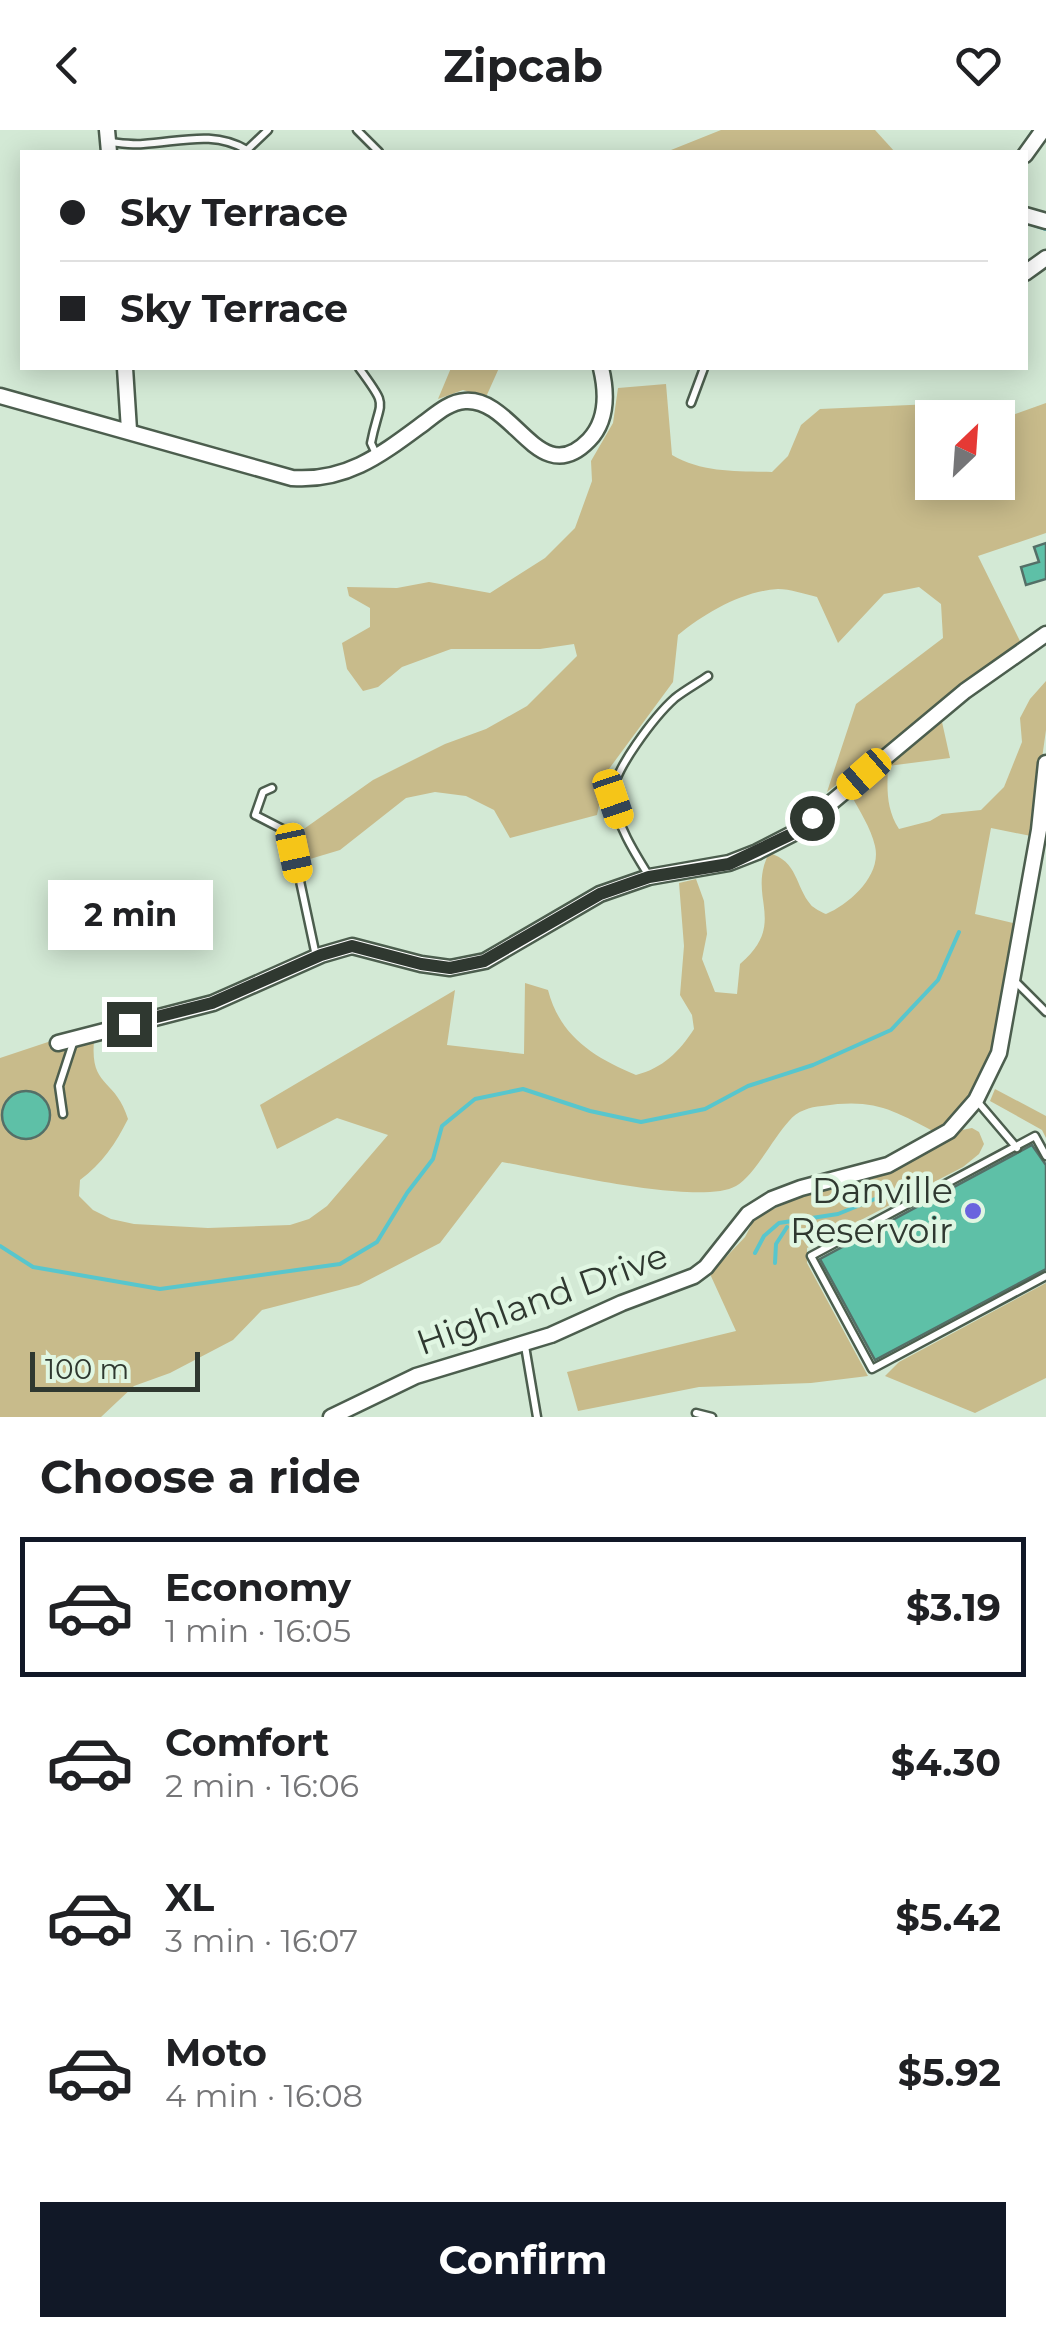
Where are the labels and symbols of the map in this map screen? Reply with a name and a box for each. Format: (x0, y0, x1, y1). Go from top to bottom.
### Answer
north arrow (915, 400, 1015, 500)
car (832, 743, 896, 805)
car (589, 766, 637, 832)
route start (790, 796, 835, 841)
car (273, 821, 315, 885)
callout: 2 min (46, 879, 212, 949)
route end (107, 1002, 152, 1047)
place label: Danville Reservoir (790, 1169, 953, 1252)
marker: Danville Reservoir (962, 1200, 984, 1222)
street label: Highland Drive (411, 1233, 673, 1364)
scale bar (30, 1347, 200, 1392)

